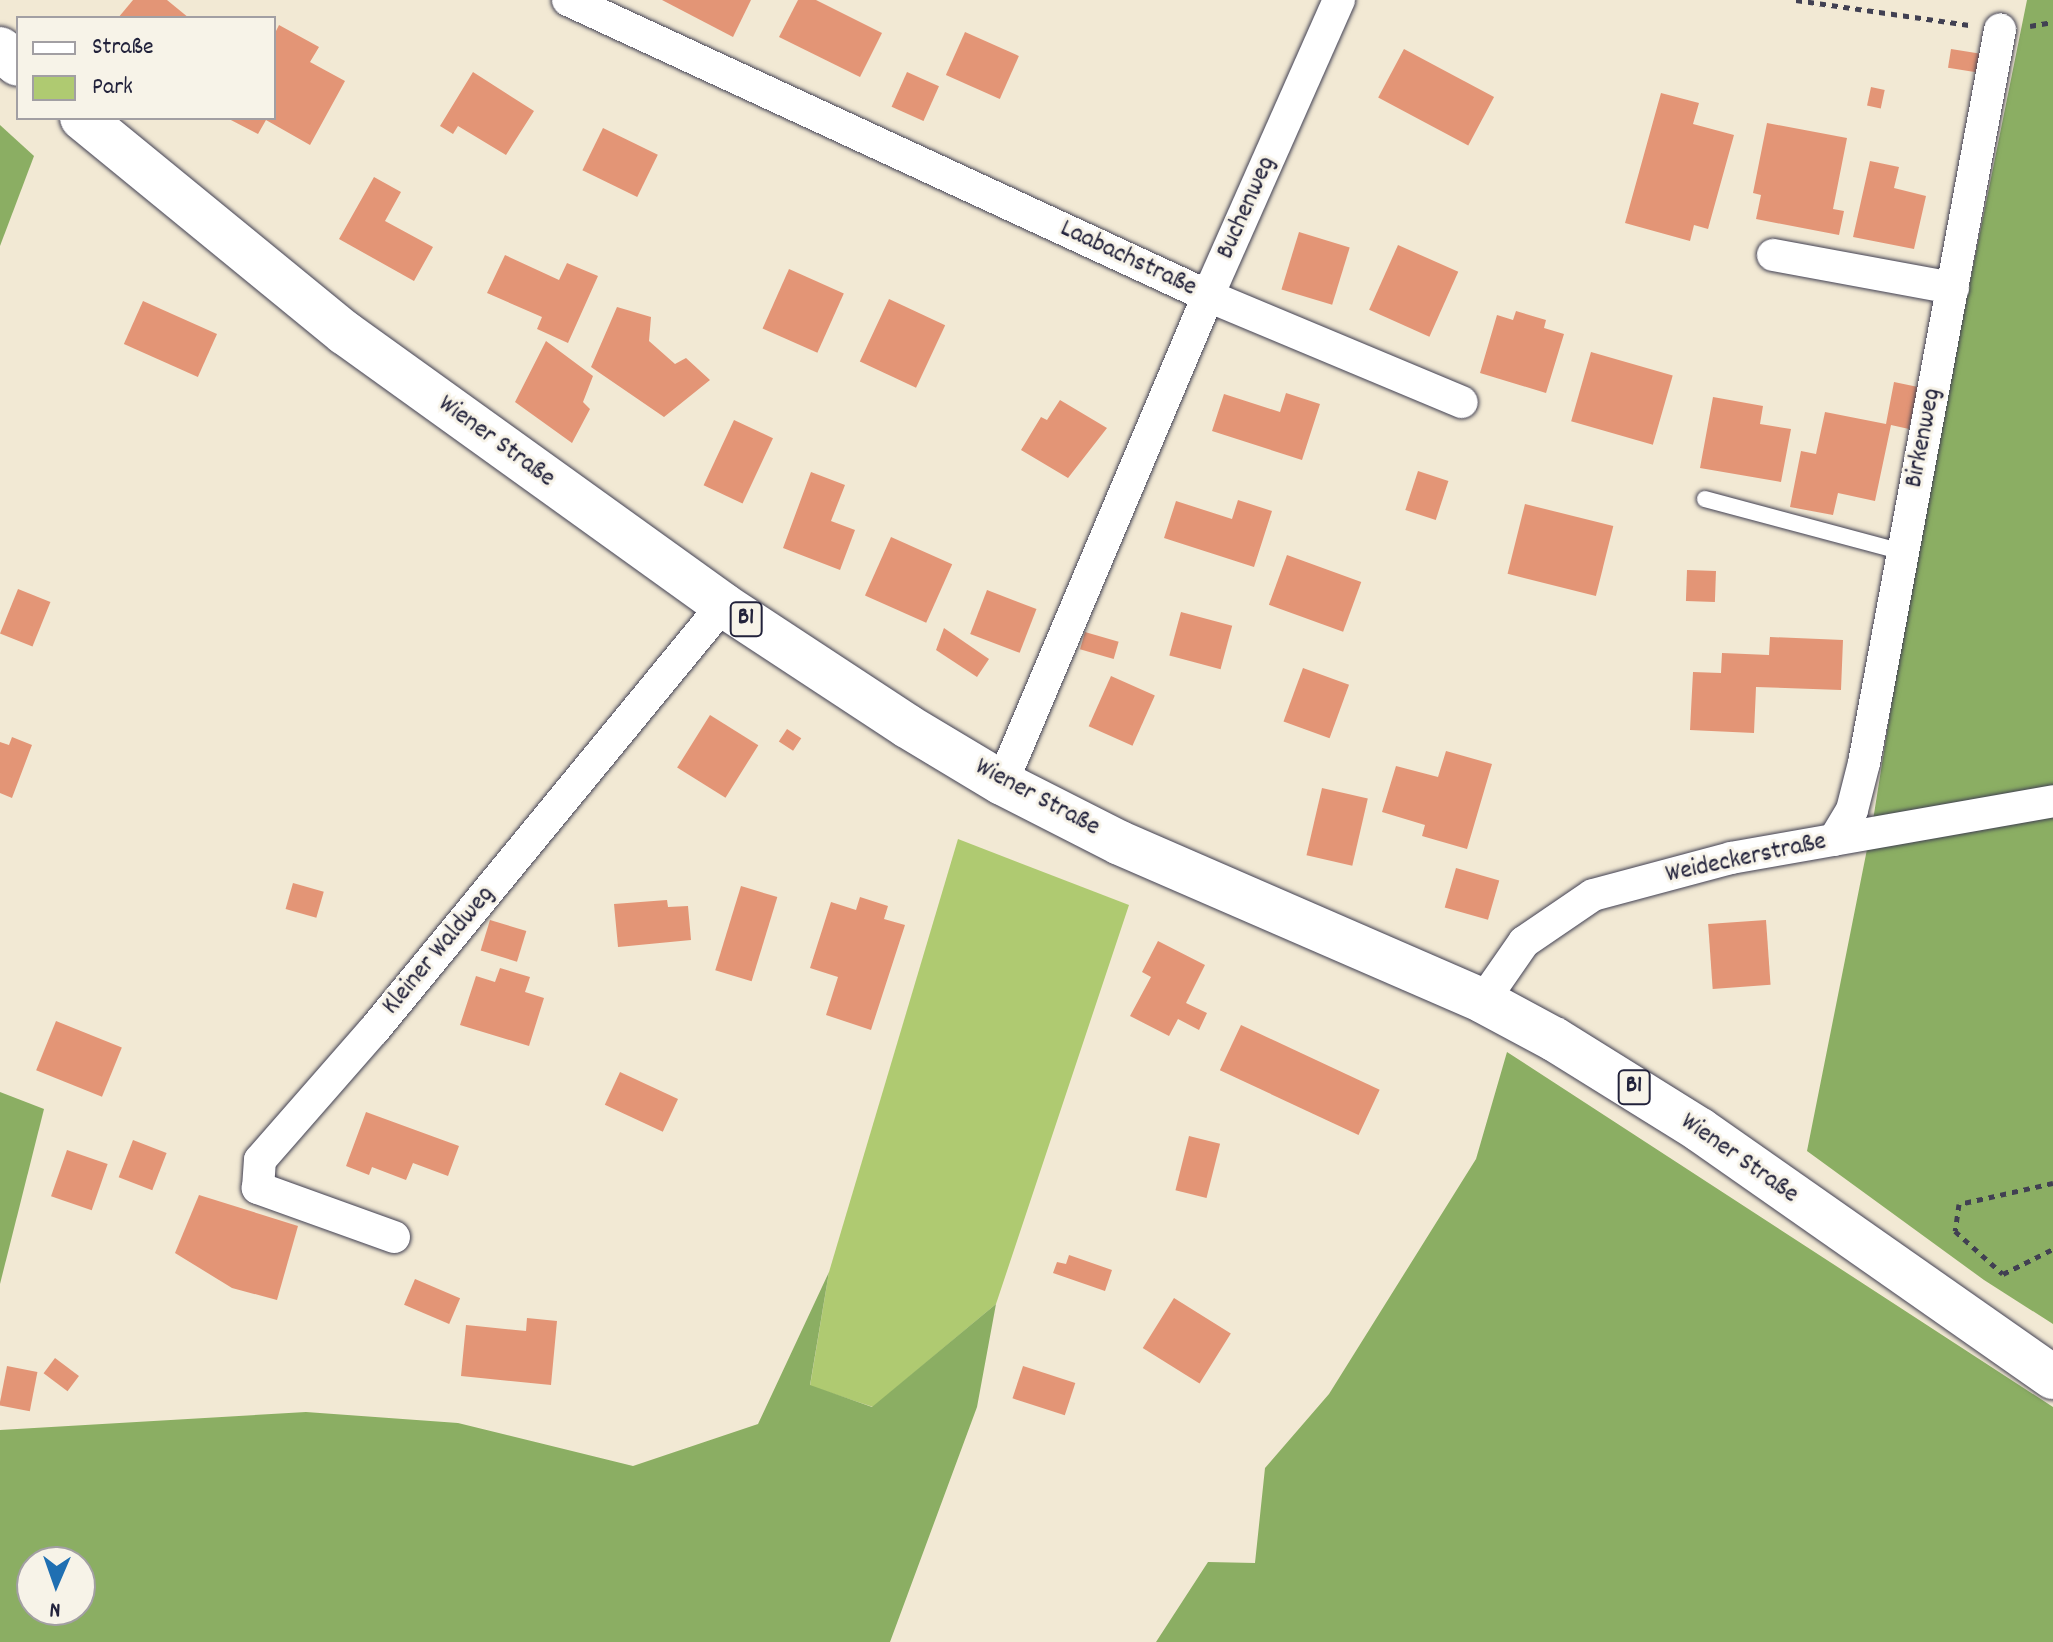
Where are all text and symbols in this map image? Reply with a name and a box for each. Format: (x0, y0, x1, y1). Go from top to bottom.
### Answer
legend (16, 16, 276, 120)
text: Straße (92, 31, 154, 65)
text: Park (92, 71, 133, 105)
street label: Buchenweg (1211, 152, 1283, 264)
street label: Laabachstraße (1055, 214, 1201, 304)
street label: Birkenweg (1899, 386, 1949, 490)
street label: Wiener Straße (431, 389, 561, 495)
road number: B1 (728, 599, 764, 639)
street label: Wiener Straße (969, 752, 1105, 844)
street label: Weideckerstraße (1663, 827, 1829, 891)
street label: Kleiner Waldweg (376, 880, 502, 1022)
road number: B1 (1616, 1067, 1652, 1107)
street label: Wiener Straße (1674, 1107, 1804, 1211)
north arrow (16, 1546, 96, 1626)
text: N (49, 1593, 61, 1624)

